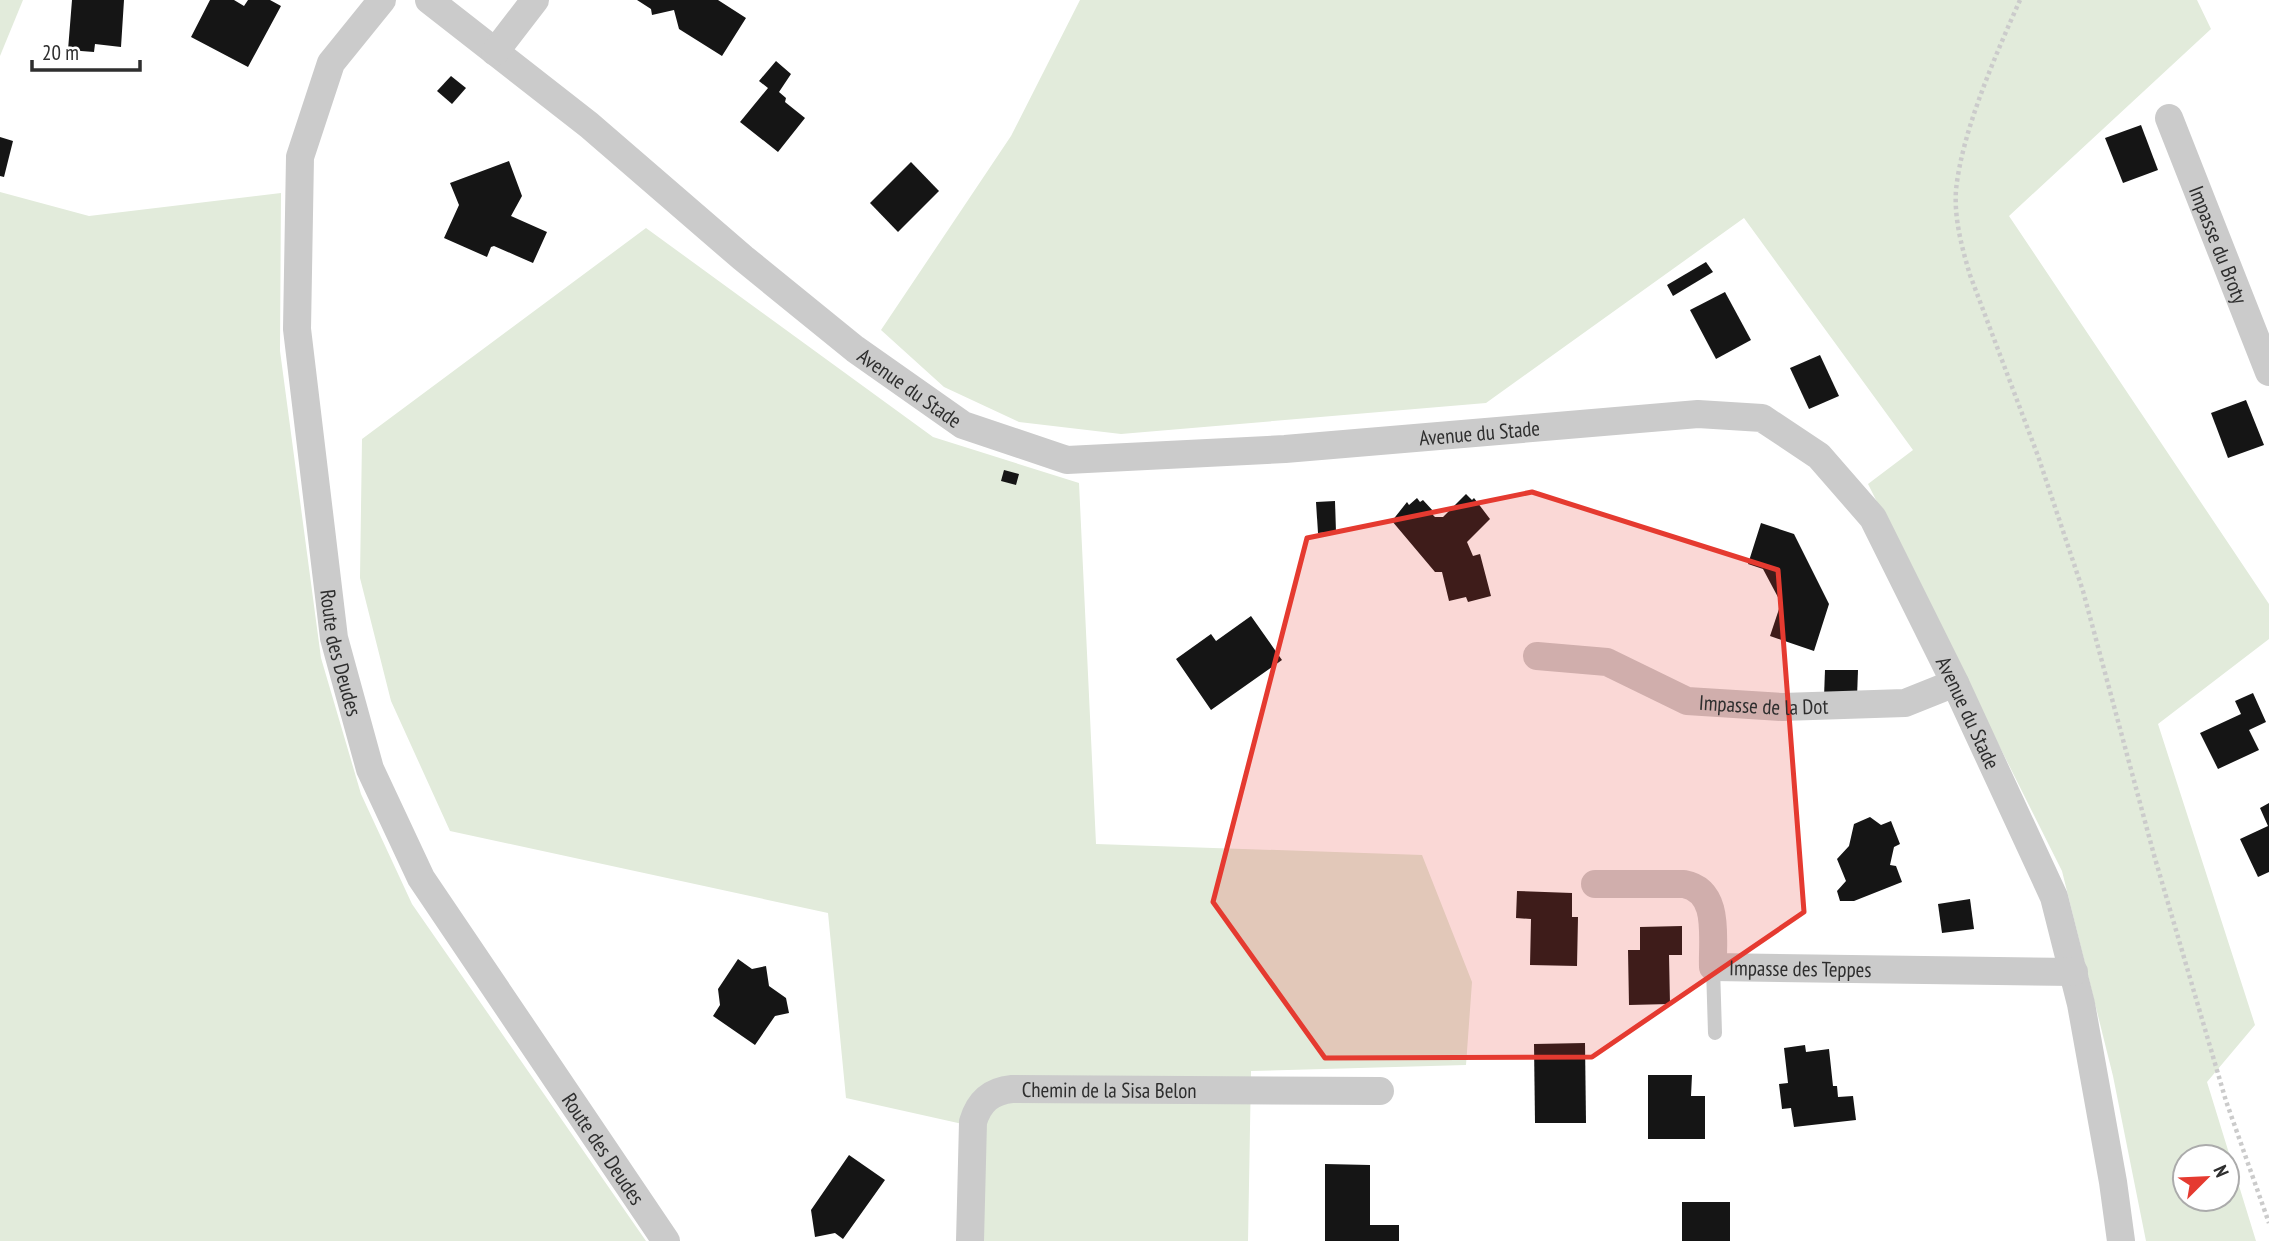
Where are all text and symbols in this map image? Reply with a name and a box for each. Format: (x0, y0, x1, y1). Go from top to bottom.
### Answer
scale bar (32, 28, 140, 72)
text: 20 m (42, 39, 79, 66)
street label: Impasse du Broty (2183, 182, 2254, 307)
street label: Avenue du Stade (853, 342, 967, 434)
street label: Avenue du Stade (1418, 414, 1541, 451)
street label: Route des Deudes (315, 588, 368, 719)
street label: Avenue du Stade (1930, 652, 2006, 773)
street label: Impasse de la Dot (1698, 688, 1829, 721)
street label: Impasse des Teppes (1729, 954, 1872, 983)
street label: Chemin de la Sisa Belon (1022, 1076, 1197, 1104)
street label: Route des Deudes (556, 1088, 651, 1210)
north arrow (2171, 1143, 2241, 1213)
text: N (2208, 1162, 2235, 1181)

